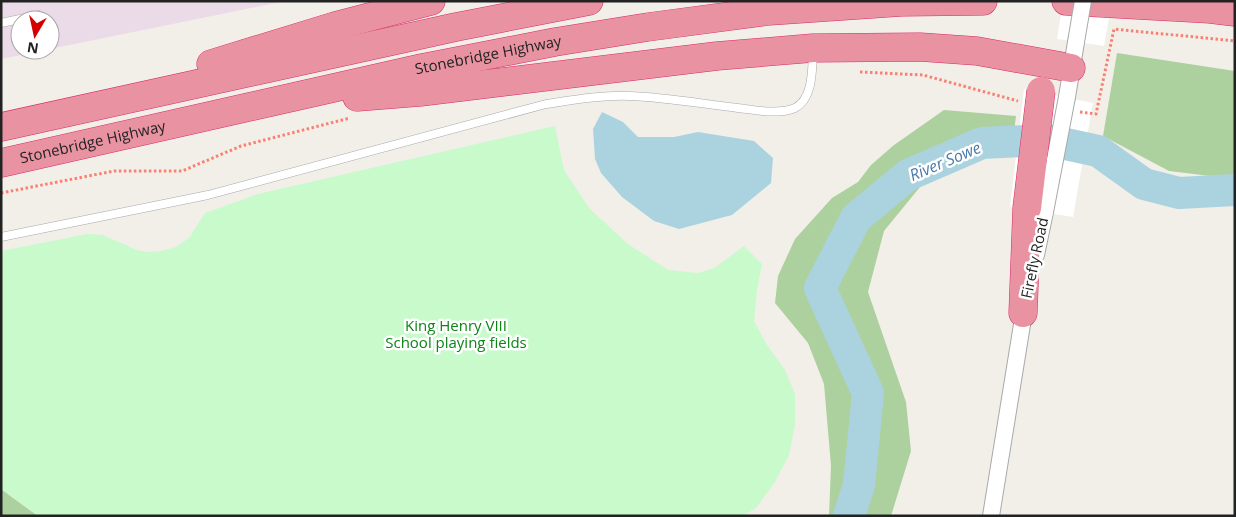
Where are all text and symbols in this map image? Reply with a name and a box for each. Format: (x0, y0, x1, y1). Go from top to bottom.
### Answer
north arrow (10, 10, 60, 60)
street label: Stonebridge Highway (413, 30, 563, 78)
text: N (26, 38, 40, 59)
street label: Stonebridge Highway (18, 115, 168, 167)
water label: River Sowe (906, 136, 984, 186)
street label: Firefly Road (1016, 216, 1052, 300)
park label: King Henry VIII School playing fields (385, 315, 527, 352)

